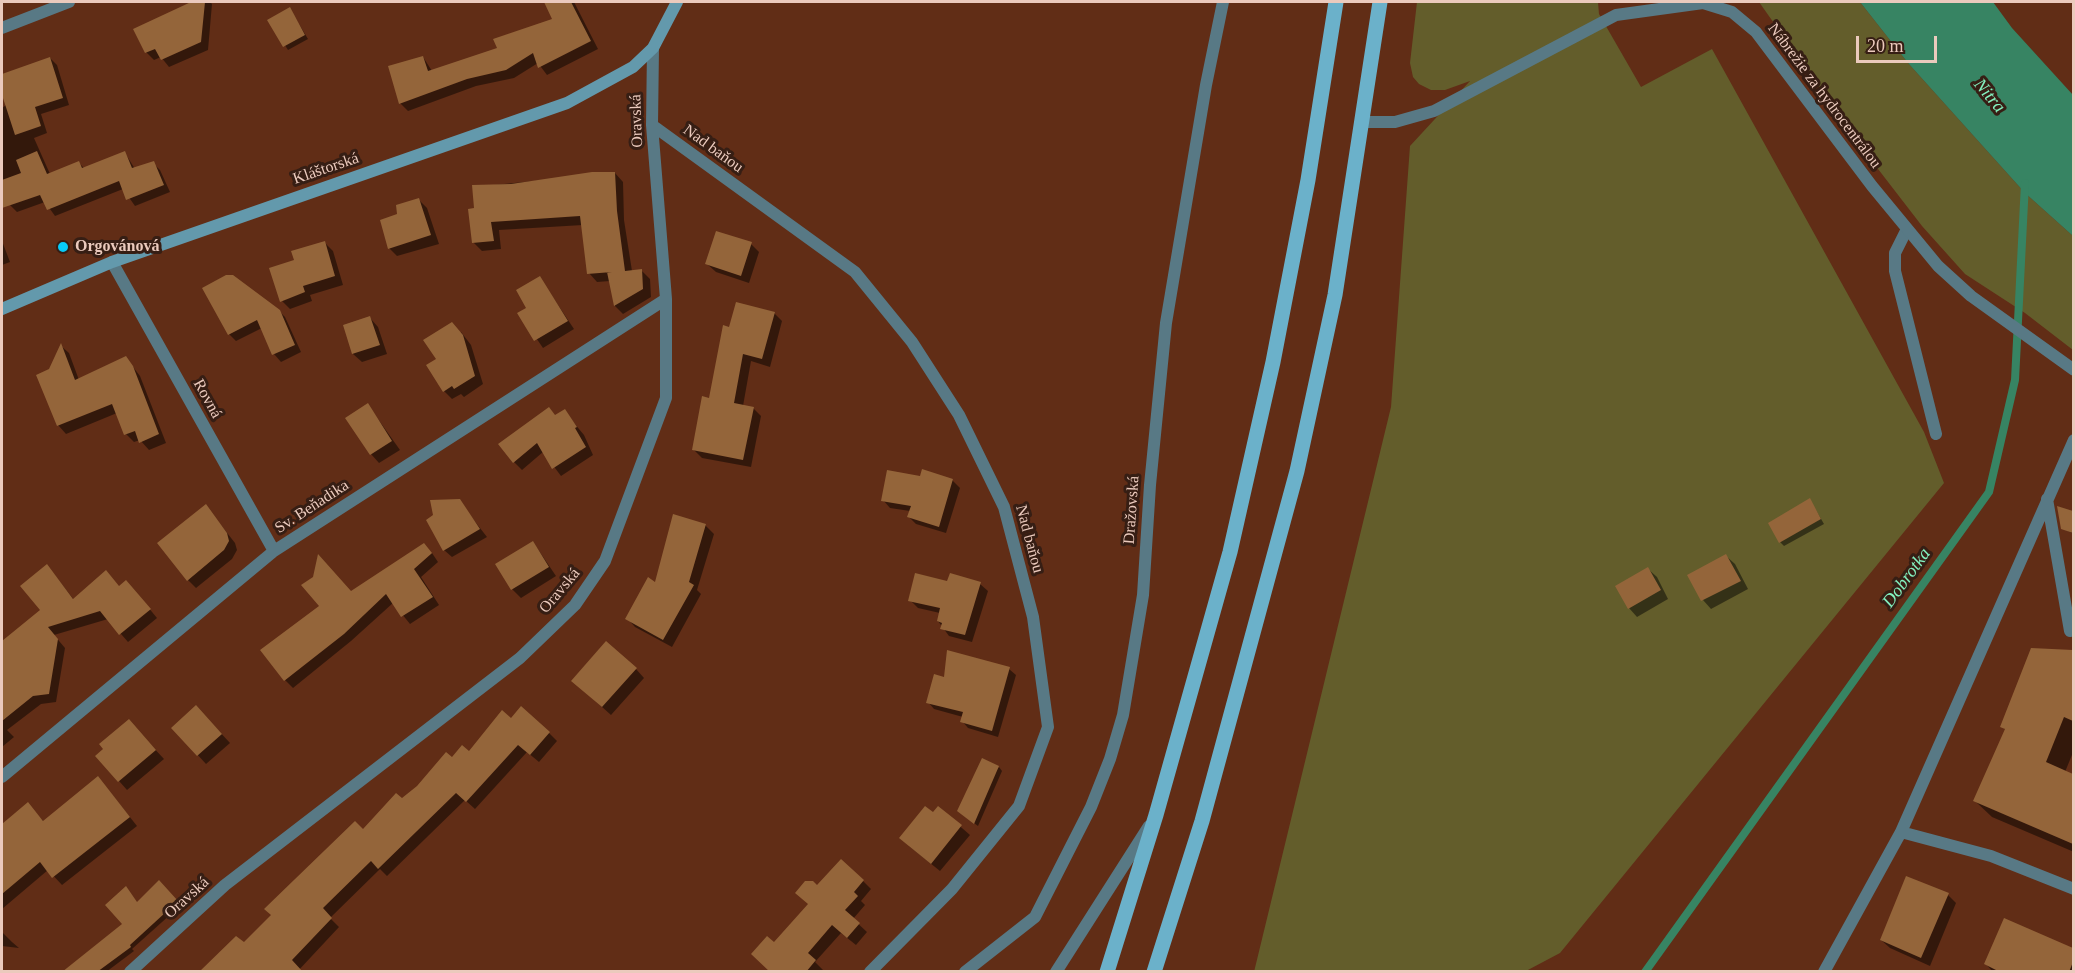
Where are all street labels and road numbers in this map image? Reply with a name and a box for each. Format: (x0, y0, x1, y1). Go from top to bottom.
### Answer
street label: Nábrežie za hydrocentrálou (1763, 20, 1885, 172)
street label: Oravská (626, 94, 648, 148)
street label: Nad baňou (679, 121, 747, 177)
street label: Kláštorská (291, 149, 361, 189)
street label: Rovná (188, 376, 226, 422)
street label: Dražovská (1120, 475, 1144, 545)
street label: Sv. Beňadika (271, 476, 353, 538)
street label: Nad baňou (1011, 503, 1047, 575)
street label: Oravská (536, 564, 584, 618)
street label: Oravská (161, 873, 213, 923)

